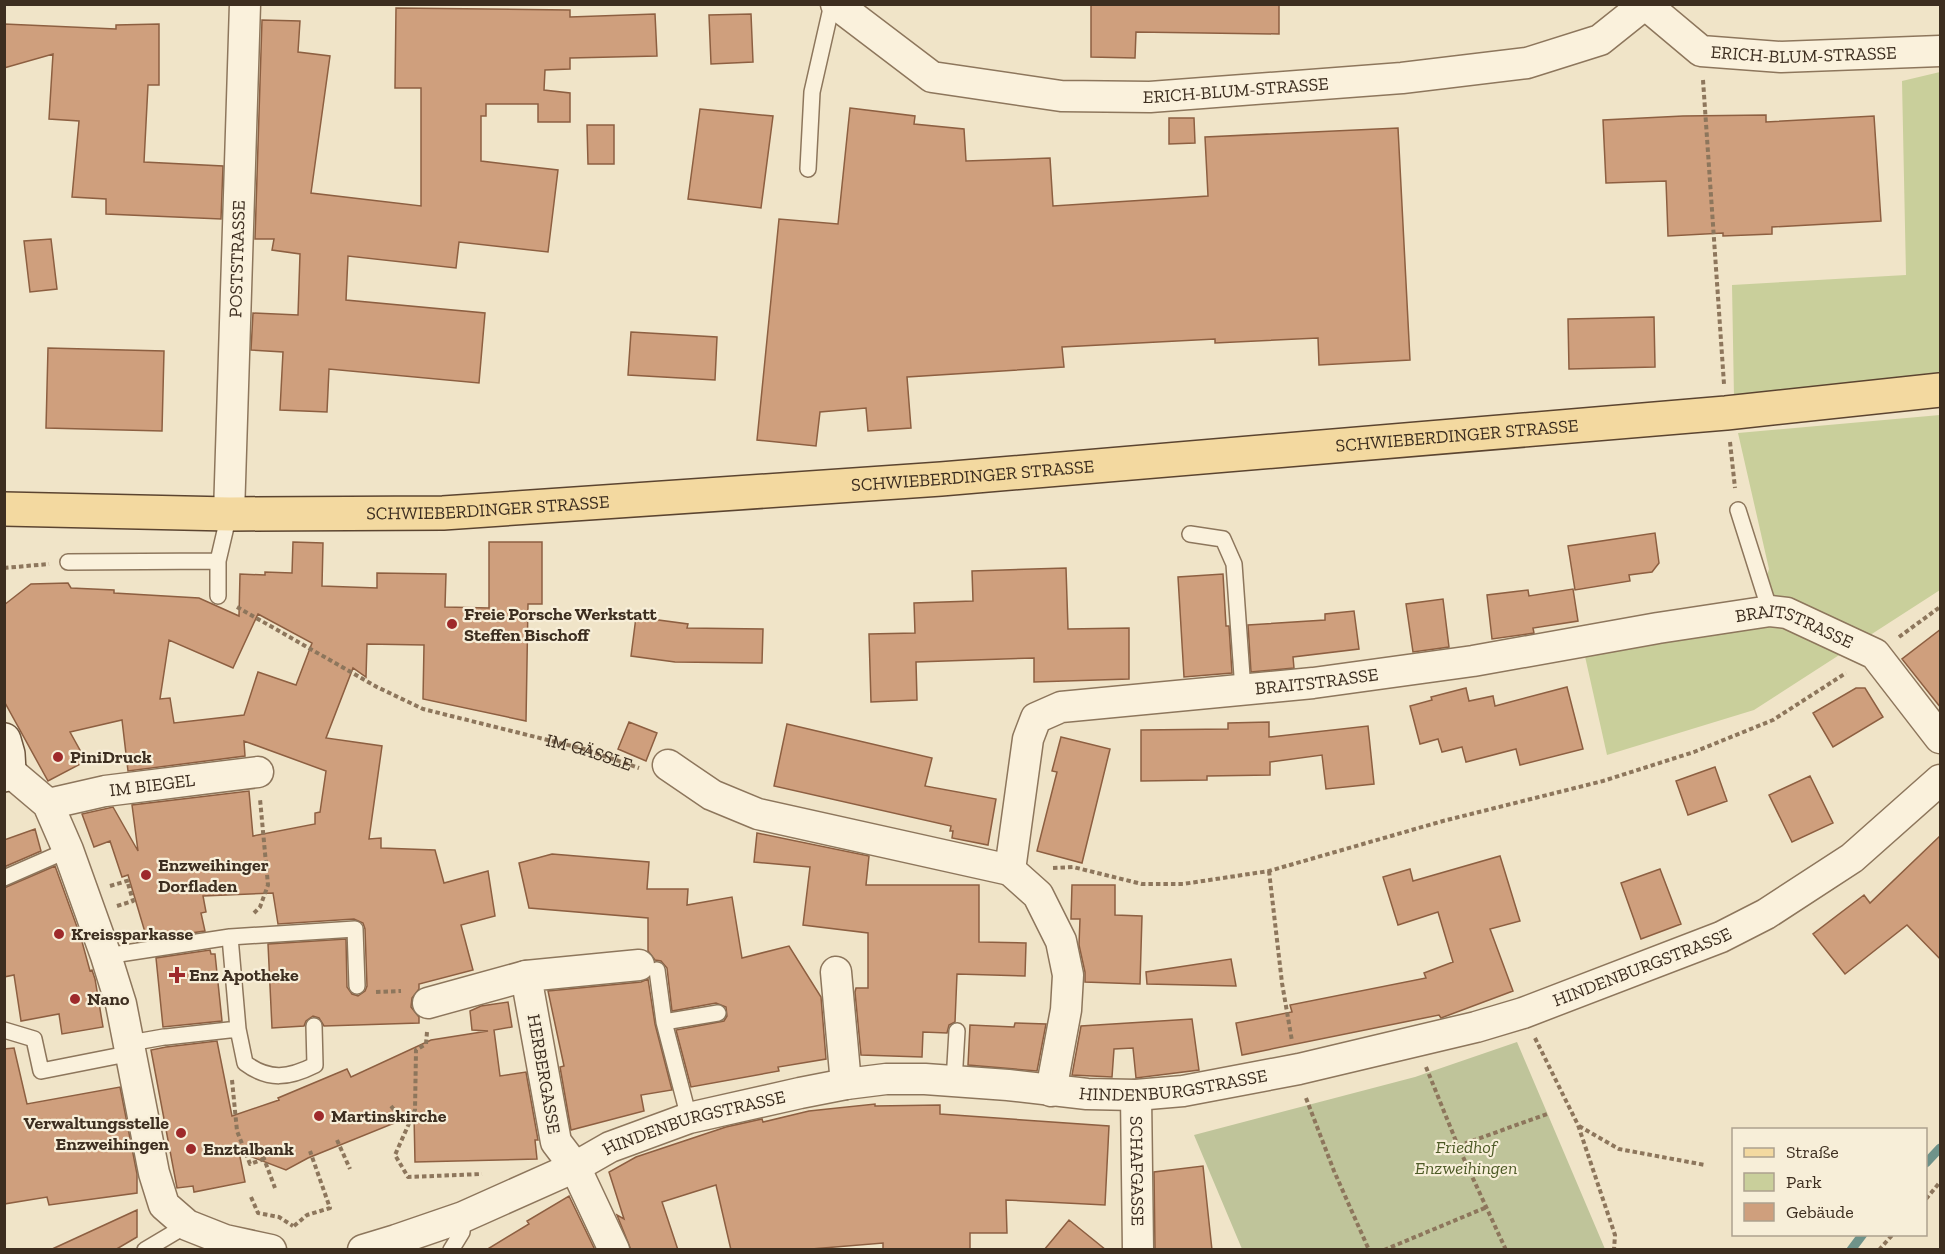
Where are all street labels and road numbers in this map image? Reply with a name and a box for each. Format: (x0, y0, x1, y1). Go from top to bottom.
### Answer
street label: ERICH-BLUM-STRASSE (1710, 41, 1897, 68)
street label: ERICH-BLUM-STRASSE (1143, 73, 1329, 108)
street label: POSTSTRASSE (224, 200, 250, 318)
street label: SCHWIEBERDINGER STRASSE (1335, 414, 1579, 457)
street label: SCHWIEBERDINGER STRASSE (850, 455, 1095, 496)
street label: SCHWIEBERDINGER STRASSE (366, 491, 610, 524)
street label: BRAITSTRASSE (1734, 600, 1857, 653)
street label: BRAITSTRASSE (1254, 663, 1380, 699)
street label: IM GÄSSLE (544, 729, 635, 776)
street label: IM BIEGEL (108, 769, 196, 801)
street label: HINDENBURGSTRASSE (1550, 922, 1735, 1011)
street label: HERBERGASSE (523, 1012, 565, 1136)
street label: HINDENBURGSTRASSE (1078, 1064, 1269, 1106)
street label: HINDENBURGSTRASSE (598, 1086, 787, 1160)
street label: SCHAFGASSE (1125, 1116, 1149, 1226)

